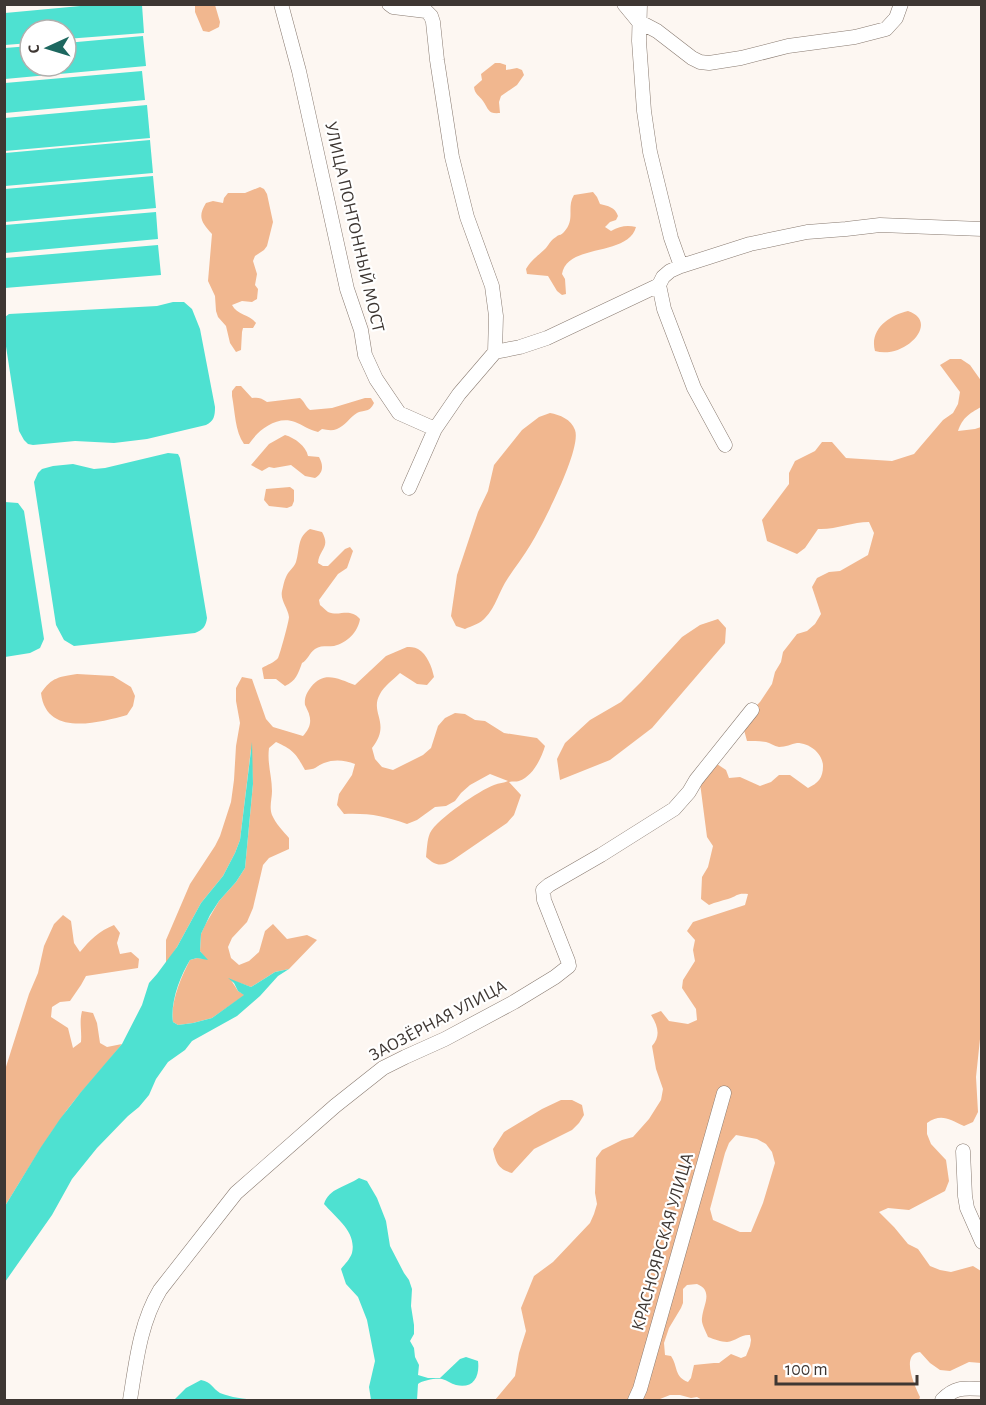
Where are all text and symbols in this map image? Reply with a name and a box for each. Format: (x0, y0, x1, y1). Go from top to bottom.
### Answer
north arrow (18, 18, 78, 78)
text: С (26, 44, 42, 54)
street label: УЛИЦА ПОНТОННЫЙ МОСТ (321, 120, 389, 334)
street label: ЗАОЗЁРНАЯ УЛИЦА (366, 975, 510, 1065)
street label: КРАСНОЯРСКАЯ УЛИЦА (629, 1151, 697, 1333)
scale bar (776, 1348, 917, 1386)
text: 100 m (785, 1361, 828, 1379)

